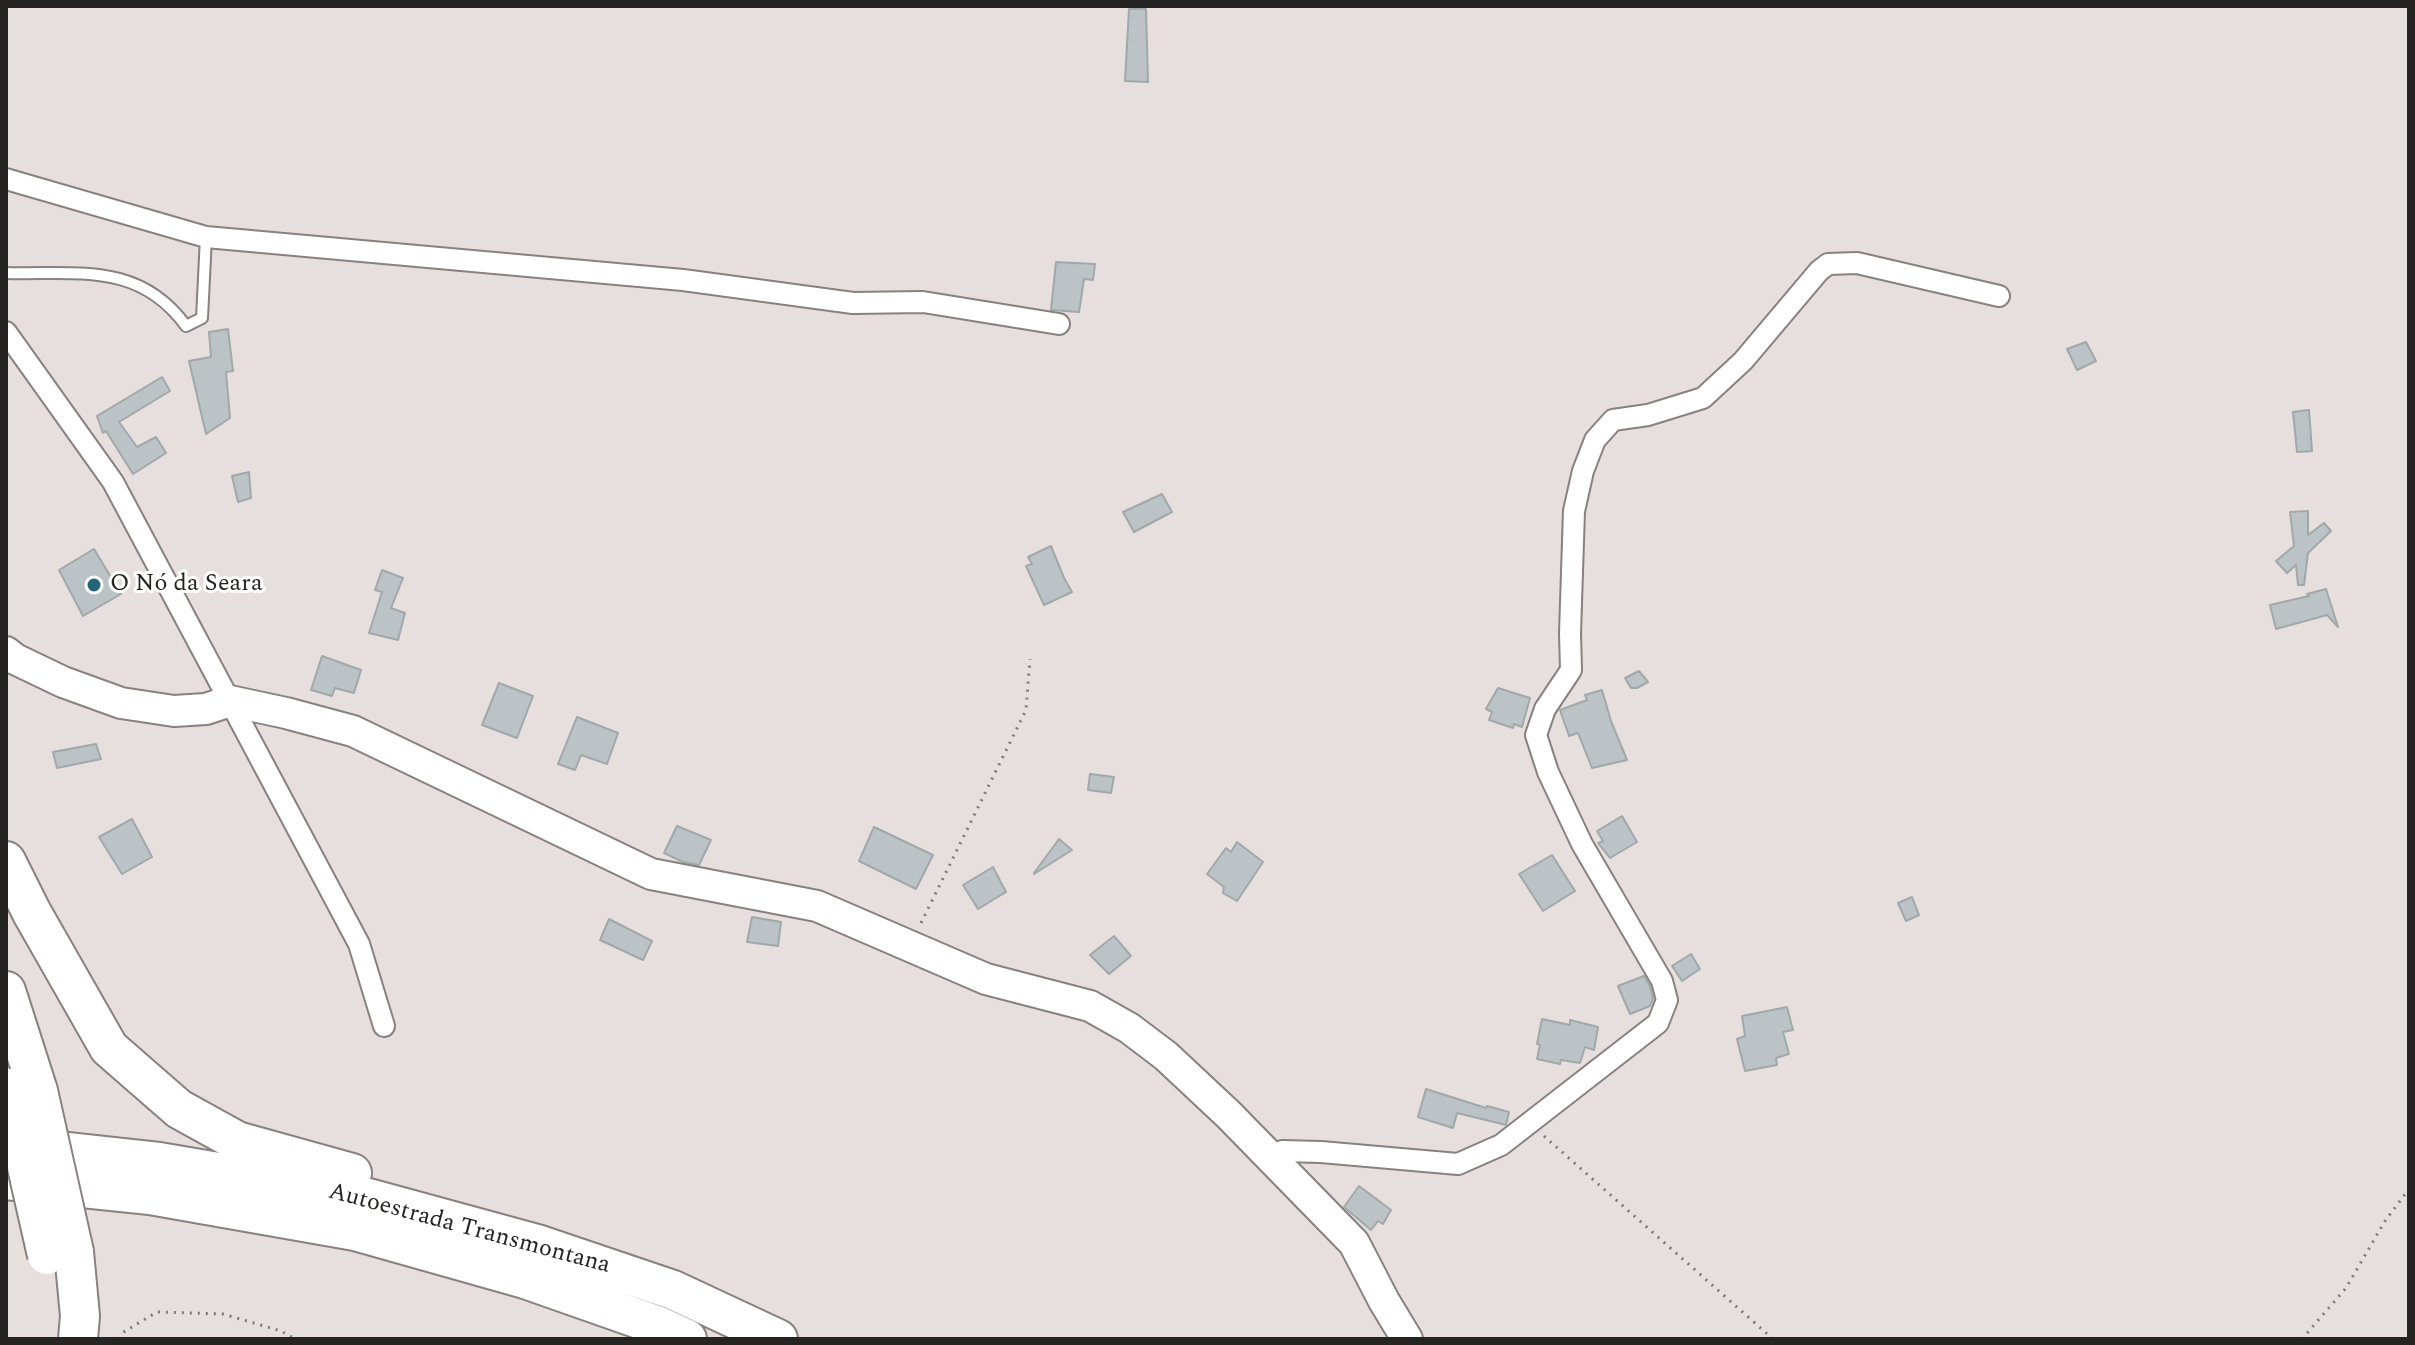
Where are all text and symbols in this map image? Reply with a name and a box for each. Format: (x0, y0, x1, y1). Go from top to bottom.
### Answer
place label: O Nó da Seara (110, 571, 263, 599)
marker: O Nó da Seara (85, 576, 103, 594)
street label: Autoestrada Transmontana (325, 1179, 613, 1281)

